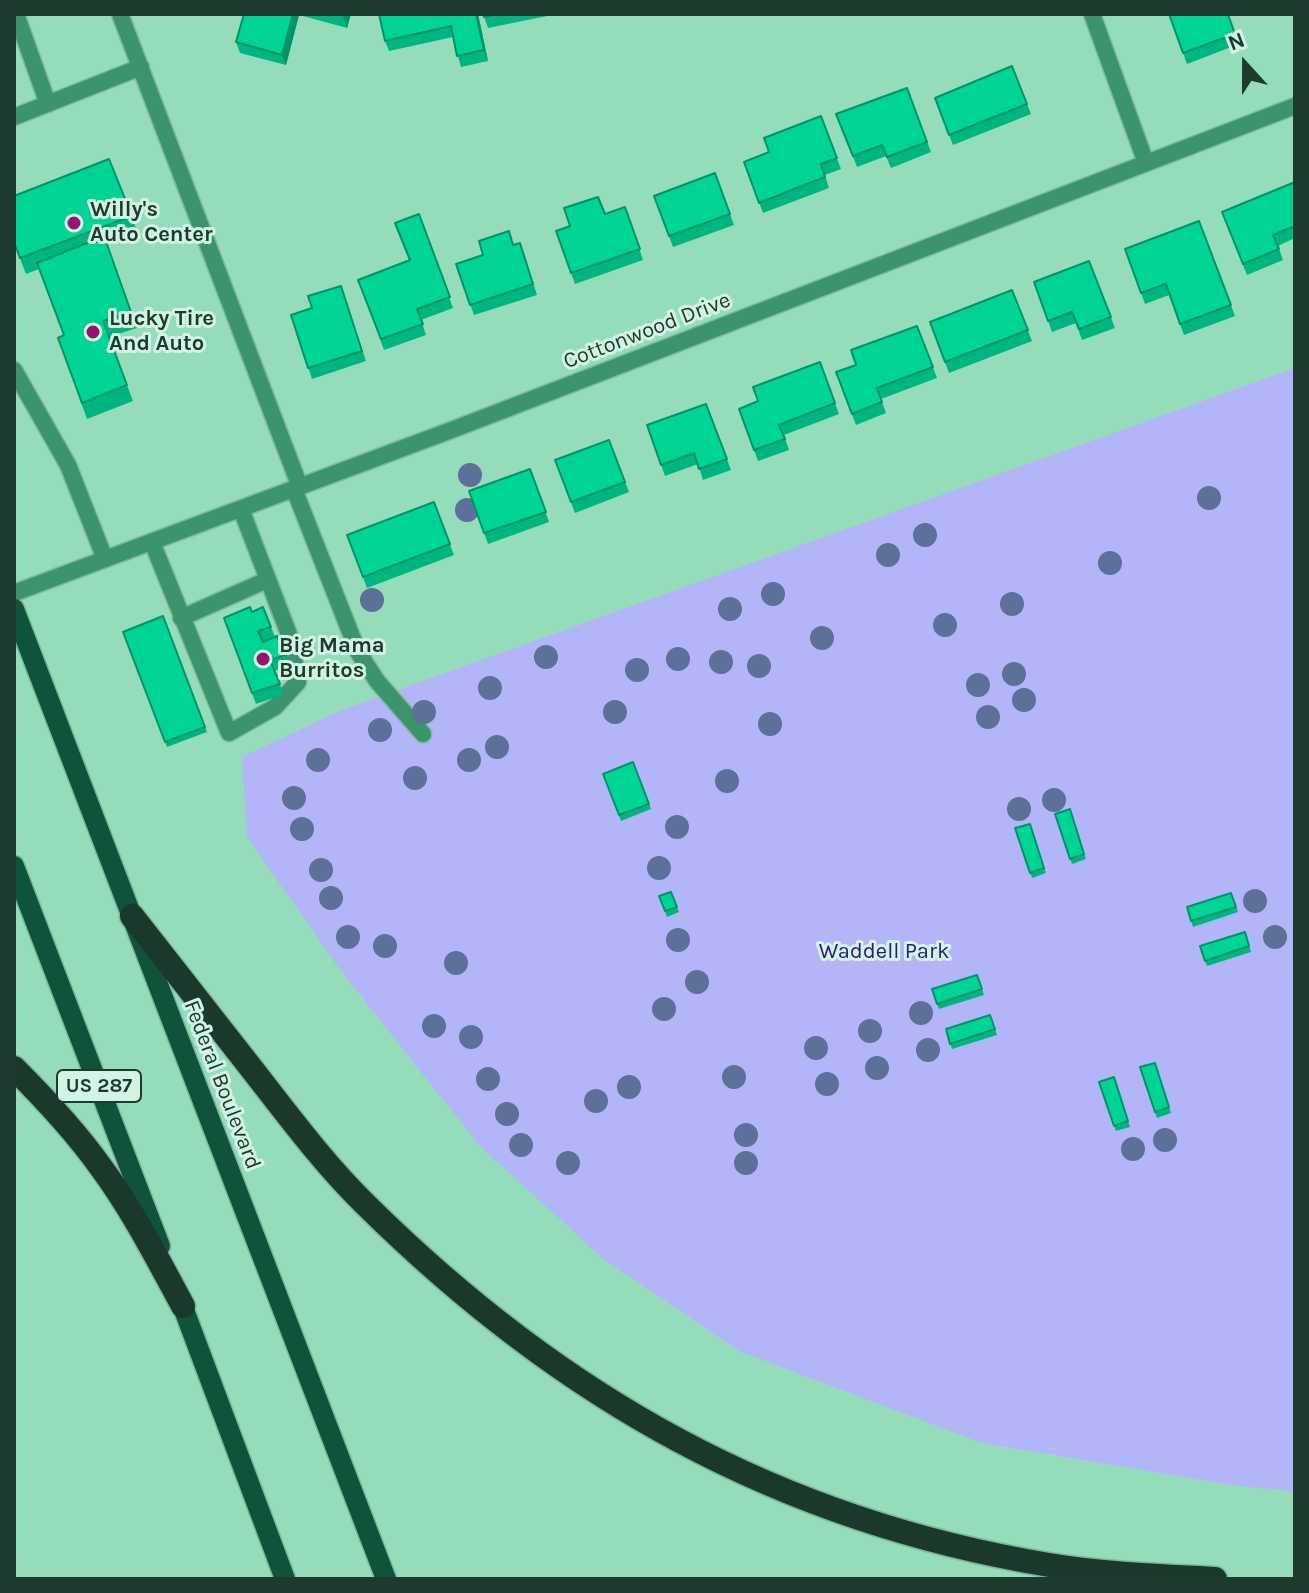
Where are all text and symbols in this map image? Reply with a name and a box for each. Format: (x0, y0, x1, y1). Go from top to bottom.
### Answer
north arrow (1205, 24, 1285, 104)
text: N (1224, 27, 1248, 57)
place label: Willy's Auto Center (90, 197, 213, 248)
marker: Willy's Auto Center (65, 214, 83, 232)
street label: Cottonwood Drive (560, 287, 734, 375)
place label: Lucky Tire And Auto (109, 306, 214, 358)
marker: Lucky Tire And Auto (84, 323, 102, 341)
place label: Big Mama Burritos (279, 633, 385, 684)
marker: Big Mama Burritos (254, 650, 272, 668)
park label: Waddell Park (819, 939, 949, 965)
street label: Federal Boulevard (178, 997, 266, 1173)
road number: US 287 (57, 1070, 141, 1102)

